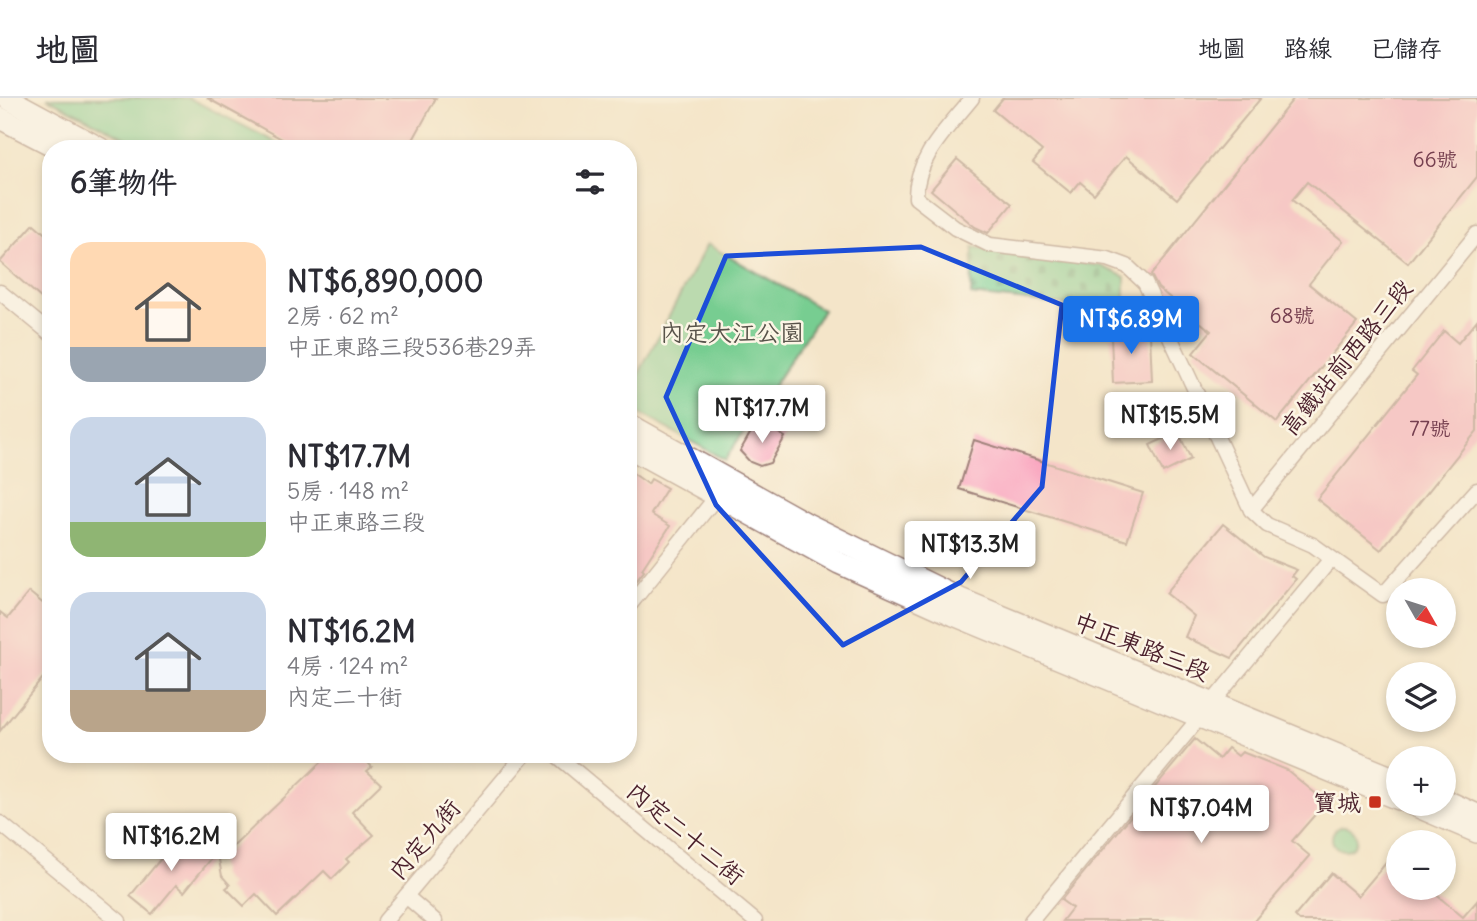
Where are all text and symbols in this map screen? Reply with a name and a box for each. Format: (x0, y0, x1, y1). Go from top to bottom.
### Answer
text: 地圖 (35, 28, 101, 70)
text: 地圖 (1198, 33, 1246, 63)
text: 路線 (1284, 33, 1332, 63)
text: 已儲存 (1370, 33, 1442, 63)
house number: 66號 (1412, 146, 1458, 173)
text: 6筆物件 (70, 163, 177, 201)
icon: filters (571, 163, 609, 201)
text: NT$6,890,000 (287, 262, 483, 300)
icon: home (126, 270, 210, 354)
street label: 高鐵站前西路三段 (1274, 273, 1418, 441)
pin: NT$6.89M (1059, 296, 1203, 356)
text: 2房 · 62 m² (287, 301, 399, 330)
house number: 68號 (1269, 302, 1315, 329)
text: NT$6.89M (1079, 304, 1183, 333)
park label: 內定大江公園 (660, 317, 804, 347)
text: 中正東路三段536巷29弄 (287, 332, 536, 361)
pin: NT$17.7M (690, 386, 834, 445)
pin: NT$15.5M (1098, 392, 1242, 452)
text: NT$17.7M (714, 393, 810, 422)
text: NT$15.5M (1120, 400, 1220, 429)
house number: 77號 (1409, 415, 1451, 442)
text: NT$17.7M (287, 437, 411, 475)
icon: home (126, 445, 210, 529)
text: 5房 · 148 m² (287, 476, 409, 505)
text: 中正東路三段 (287, 507, 425, 536)
pin: NT$13.3M (898, 522, 1042, 581)
text: NT$13.3M (921, 529, 1019, 558)
north arrow (1386, 578, 1456, 648)
map controls (1386, 578, 1456, 900)
street label: 中正東路三段 (1070, 605, 1214, 687)
text: NT$16.2M (287, 612, 416, 650)
icon: home (126, 620, 210, 704)
text: 4房 · 124 m² (287, 651, 408, 680)
button: layers (1386, 662, 1456, 732)
text: 內定二十街 (287, 682, 402, 711)
button: + (1386, 746, 1456, 816)
street label: 內定二十二街 (621, 775, 751, 891)
pin: NT$7.04M (1129, 786, 1273, 845)
place label: 寶城 (1313, 787, 1361, 817)
street label: 內定九街 (382, 793, 466, 885)
text: NT$7.04M (1149, 793, 1253, 822)
marker: 寶城 (1367, 794, 1383, 810)
pin: NT$16.2M (99, 814, 243, 873)
text: NT$16.2M (122, 821, 220, 850)
button: − (1386, 830, 1456, 900)

